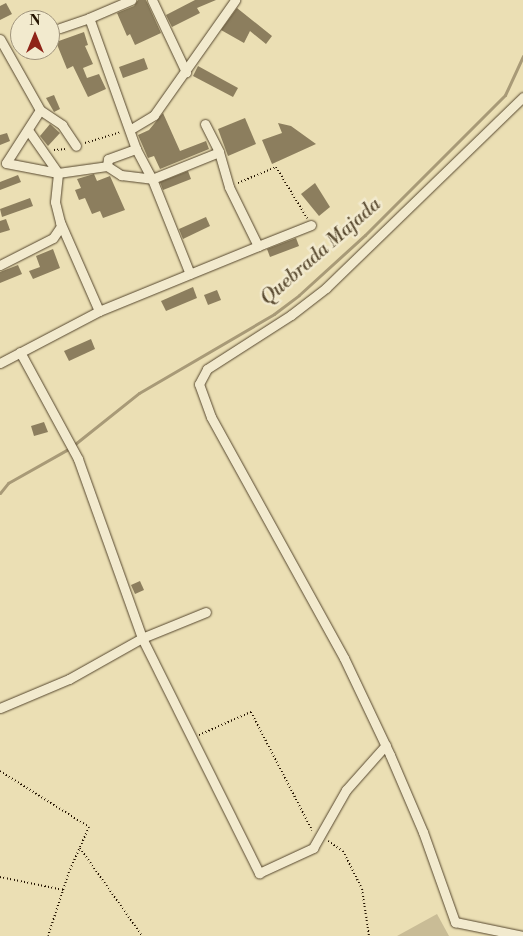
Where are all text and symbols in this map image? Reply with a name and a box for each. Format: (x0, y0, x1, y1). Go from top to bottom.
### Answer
north arrow (10, 10, 60, 60)
text: N (29, 12, 41, 30)
water label: Quebrada Majada (256, 194, 386, 310)

